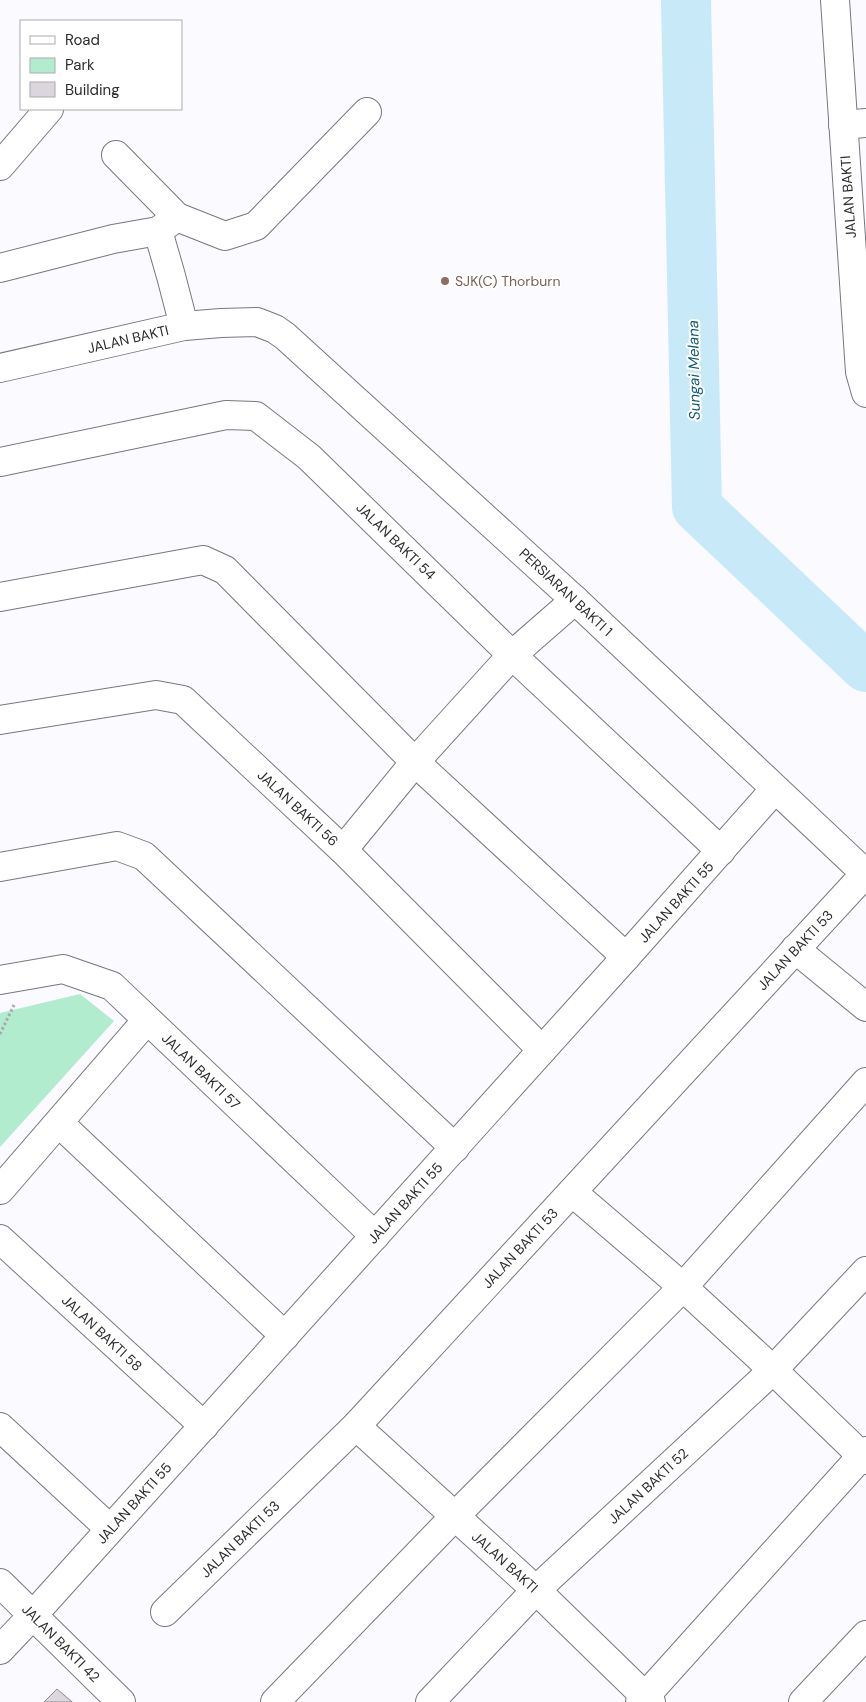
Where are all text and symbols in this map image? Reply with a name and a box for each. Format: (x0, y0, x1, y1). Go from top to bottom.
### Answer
legend (20, 20, 182, 110)
text: Road (65, 30, 100, 50)
text: Park (65, 55, 95, 75)
text: Building (65, 80, 120, 100)
street label: JALAN BAKTI (836, 155, 860, 239)
place label: SJK(C) Thorburn (455, 272, 561, 290)
marker: SJK(C) Thorburn (439, 275, 451, 287)
water label: Sungai Melana (683, 320, 705, 420)
street label: JALAN BAKTI (86, 321, 170, 357)
street label: JALAN BAKTI 54 (352, 499, 440, 584)
street label: PERSIARAN BAKTI 1 (516, 544, 616, 640)
street label: JALAN BAKTI 56 (254, 766, 342, 850)
street label: JALAN BAKTI 55 (635, 857, 717, 947)
street label: JALAN BAKTI 53 (753, 906, 837, 994)
street label: JALAN BAKTI 57 (158, 1029, 244, 1113)
street label: JALAN BAKTI 55 (364, 1158, 446, 1248)
street label: JALAN BAKTI 53 (478, 1204, 562, 1292)
street label: JALAN BAKTI 58 (58, 1291, 146, 1375)
street label: JALAN BAKTI 52 (604, 1444, 692, 1528)
street label: JALAN BAKTI 55 (93, 1458, 175, 1548)
street label: JALAN BAKTI 53 (197, 1497, 283, 1581)
street label: JALAN BAKTI (468, 1528, 542, 1596)
street label: JALAN BAKTI 42 (18, 1600, 104, 1686)

